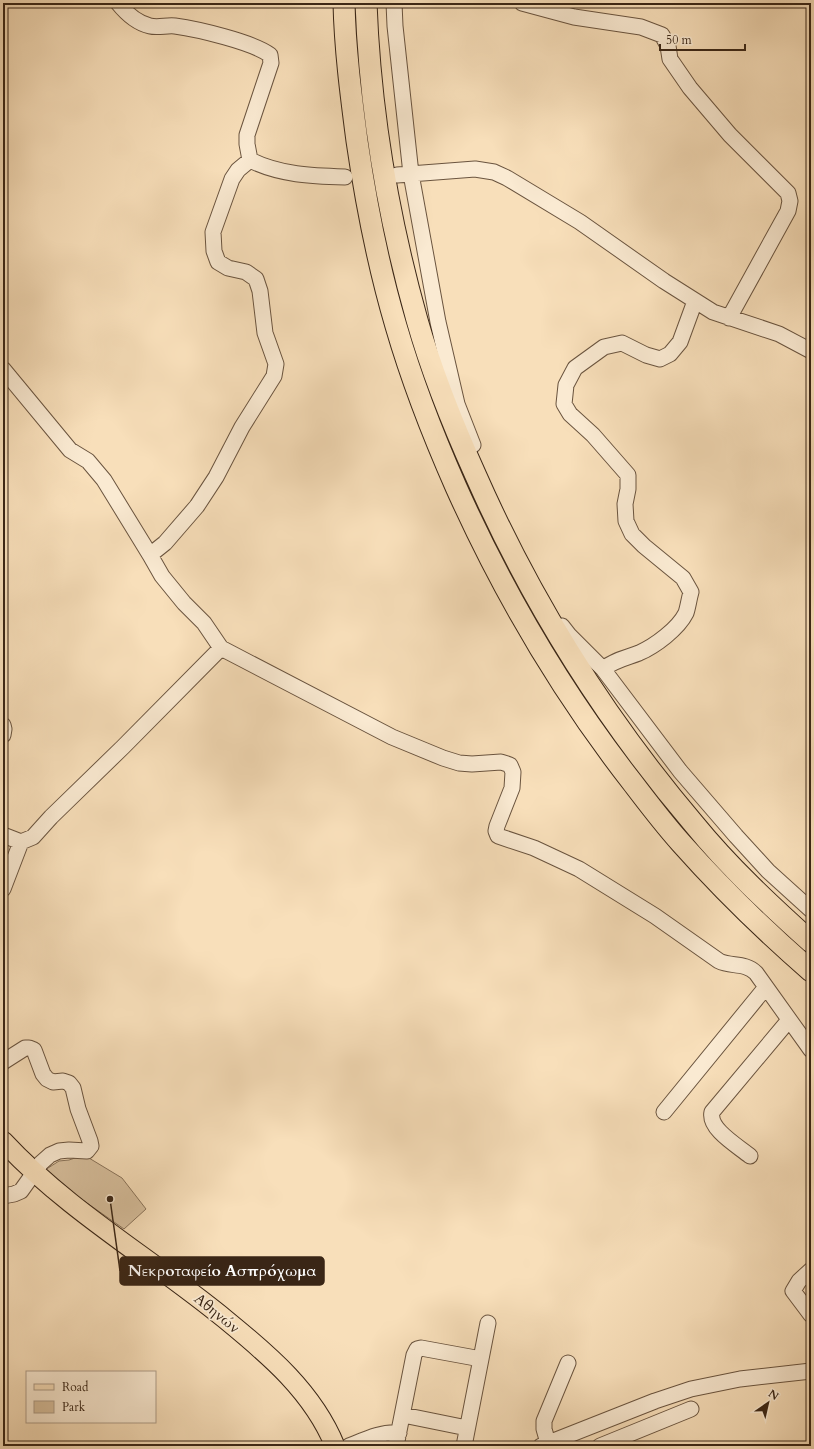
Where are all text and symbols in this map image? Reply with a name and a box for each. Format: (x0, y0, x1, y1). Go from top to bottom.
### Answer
scale bar (660, 26, 745, 52)
text: 50 m (666, 32, 693, 48)
callout: Νεκροταφείο Ασπρόχωμα (120, 1257, 324, 1285)
text: Νεκροταφείο Ασπρόχωμα (128, 1260, 316, 1282)
street label: Αθηνών (190, 1289, 244, 1337)
legend (26, 1371, 156, 1423)
text: Road (62, 1379, 89, 1395)
north arrow (748, 1383, 788, 1423)
text: N (765, 1386, 782, 1404)
text: Park (62, 1399, 86, 1415)

